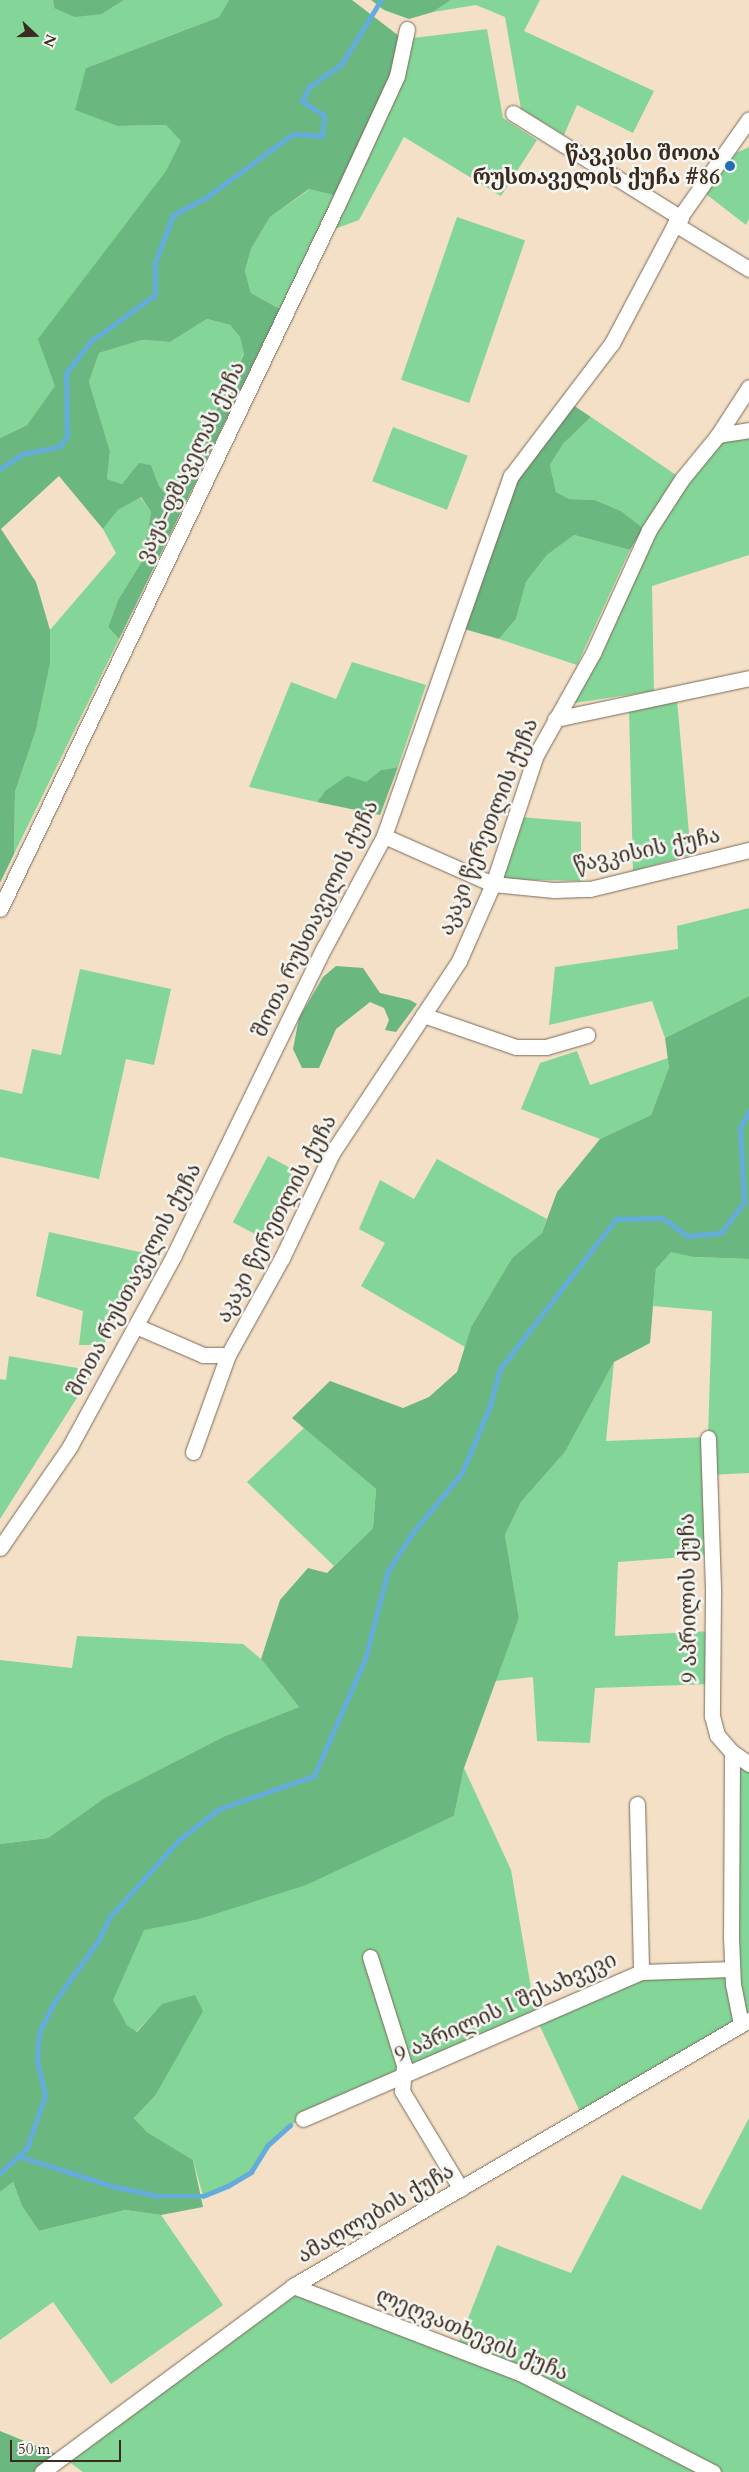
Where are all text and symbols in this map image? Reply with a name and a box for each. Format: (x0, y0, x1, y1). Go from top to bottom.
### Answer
north arrow (10, 10, 60, 60)
text: N (38, 31, 61, 50)
place label: წავკისი შოთა რუსთაველის ქუჩა #86 (473, 141, 720, 191)
marker: წავკისი შოთა რუსთაველის ქუჩა #86 (724, 160, 736, 172)
street label: ვაჟა-ფშაველას ქუჩა (131, 357, 251, 567)
street label: აკაკი წერეთლის ქუჩა (434, 715, 544, 939)
street label: შოთა რუსთაველის ქუჩა (248, 797, 384, 1041)
street label: წავკისის ქუჩა (572, 823, 722, 879)
street label: აკაკი წერეთლის ქუჩა (211, 1111, 343, 1327)
street label: შოთა რუსთაველის ქუჩა (63, 1159, 207, 1401)
street label: 9 აპრილის ქუჩა (675, 1513, 703, 1683)
street label: 9 აპრილის I შესახვევი (391, 1948, 621, 2068)
street label: ამაღლების ქუჩა (293, 2159, 459, 2269)
street label: ლეღვათხევის ქუჩა (372, 2283, 572, 2387)
scale bar (12, 2430, 124, 2462)
text: 50 m (18, 2439, 50, 2459)

